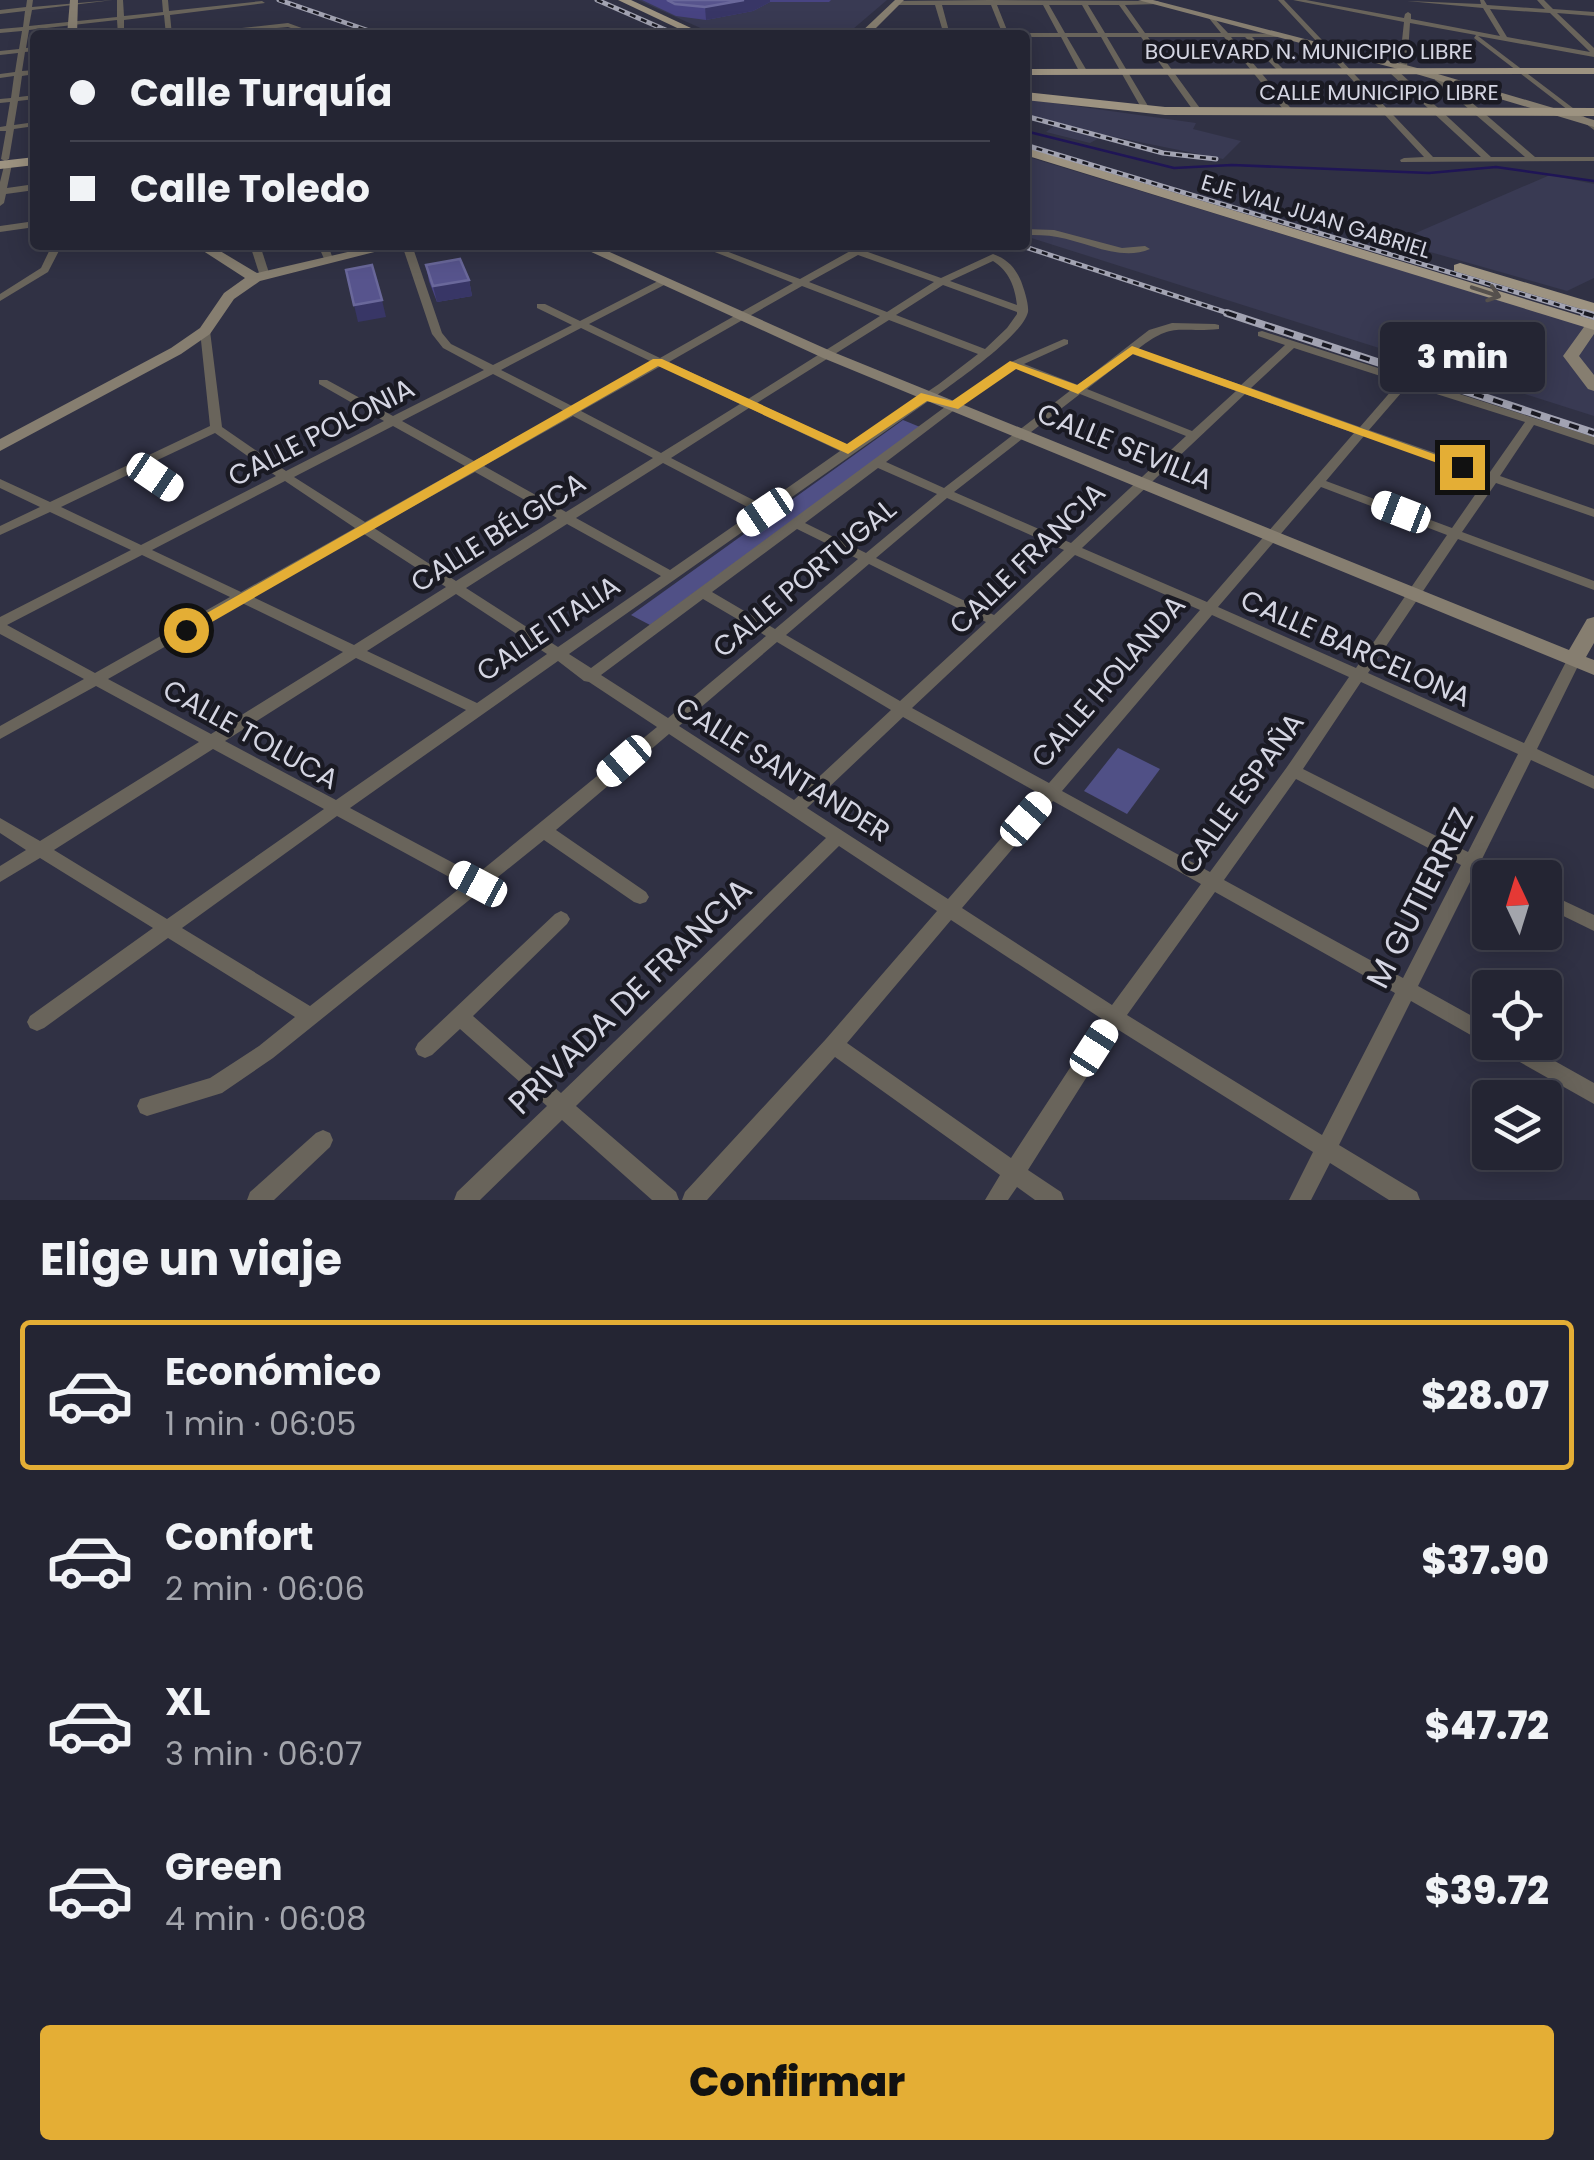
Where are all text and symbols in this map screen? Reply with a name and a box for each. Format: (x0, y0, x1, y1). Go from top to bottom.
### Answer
street label: BOULEVARD N. MUNICIPIO LIBRE (1145, 36, 1473, 67)
text: Calle Turquía (130, 66, 392, 119)
street label: CALLE MUNICIPIO LIBRE (1259, 77, 1499, 108)
text: Calle Toledo (130, 162, 370, 215)
street label: EJE VIAL JUAN GABRIEL (1197, 167, 1435, 266)
one-way arrow (1470, 284, 1502, 302)
callout: 3 min (1380, 322, 1544, 392)
text: 3 min (1417, 334, 1508, 379)
street label: CALLE POLONIA (221, 369, 421, 496)
street label: CALLE SEVILLA (1031, 394, 1218, 499)
route end (1440, 445, 1485, 490)
car (122, 448, 188, 506)
street label: CALLE BÉLGICA (403, 463, 593, 602)
street label: CALLE FRANCIA (941, 474, 1114, 643)
car (732, 483, 798, 541)
car (1368, 487, 1434, 537)
street label: CALLE PORTUGAL (704, 490, 904, 667)
street label: CALLE ITALIA (469, 566, 628, 691)
street label: CALLE BARCELONA (1234, 580, 1477, 717)
street label: CALLE HOLANDA (1022, 587, 1194, 776)
route start (164, 608, 209, 653)
street label: CALLE TOLUCA (156, 670, 346, 799)
street label: CALLE SANTANDER (668, 688, 898, 851)
street label: CALLE ESPAÑA (1170, 705, 1313, 882)
car (592, 730, 656, 792)
car (995, 787, 1057, 851)
street label: M GUTIERREZ (1355, 800, 1484, 996)
car (444, 857, 512, 911)
north arrow (1472, 860, 1562, 950)
map controls (1472, 860, 1562, 1170)
street label: PRIVADA DE FRANCIA (498, 867, 762, 1124)
button: locate (1472, 970, 1562, 1060)
car (1065, 1015, 1123, 1081)
button: layers (1472, 1080, 1562, 1170)
text: Elige un viaje (40, 1228, 342, 1291)
text: Económico (165, 1345, 381, 1398)
icon: car (45, 1350, 135, 1440)
text: $28.07 (1421, 1369, 1549, 1422)
text: 1 min · 06:05 (165, 1401, 356, 1446)
text: Confort (165, 1510, 313, 1563)
icon: car (45, 1515, 135, 1605)
text: $37.90 (1421, 1534, 1549, 1587)
text: 2 min · 06:06 (165, 1566, 365, 1611)
text: XL (165, 1675, 210, 1728)
icon: car (45, 1680, 135, 1770)
text: $47.72 (1425, 1699, 1549, 1752)
text: 3 min · 06:07 (165, 1731, 362, 1776)
text: Green (165, 1840, 283, 1893)
icon: car (45, 1845, 135, 1935)
text: $39.72 (1425, 1864, 1549, 1917)
text: 4 min · 06:08 (165, 1896, 366, 1941)
button: Confirmar (40, 2025, 1554, 2140)

